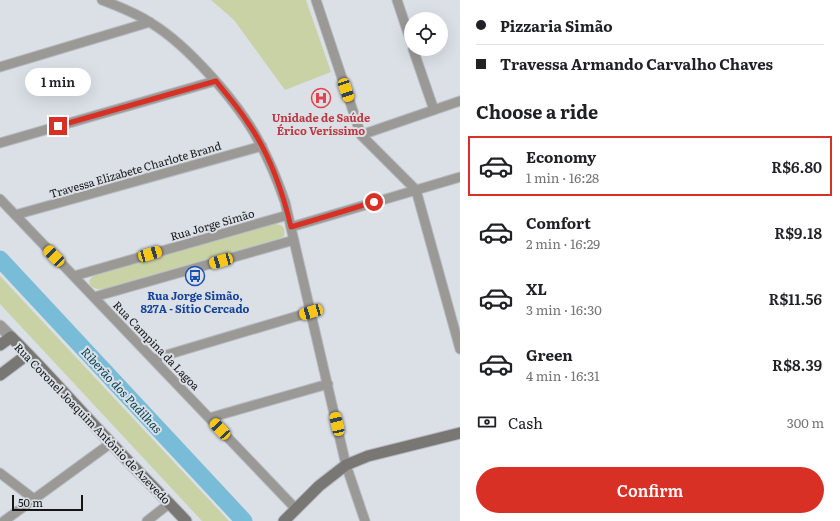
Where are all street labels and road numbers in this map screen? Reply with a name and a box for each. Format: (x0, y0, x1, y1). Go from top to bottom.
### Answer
street label: Travessa Elizabete Charlote Brand (47, 137, 223, 201)
street label: Rua Jorge Simão (168, 204, 256, 244)
street label: Rua Campina da Lagoa (110, 297, 204, 393)
street label: Rua Coronel Joaquim Antônio de Azevedo (11, 339, 175, 507)

